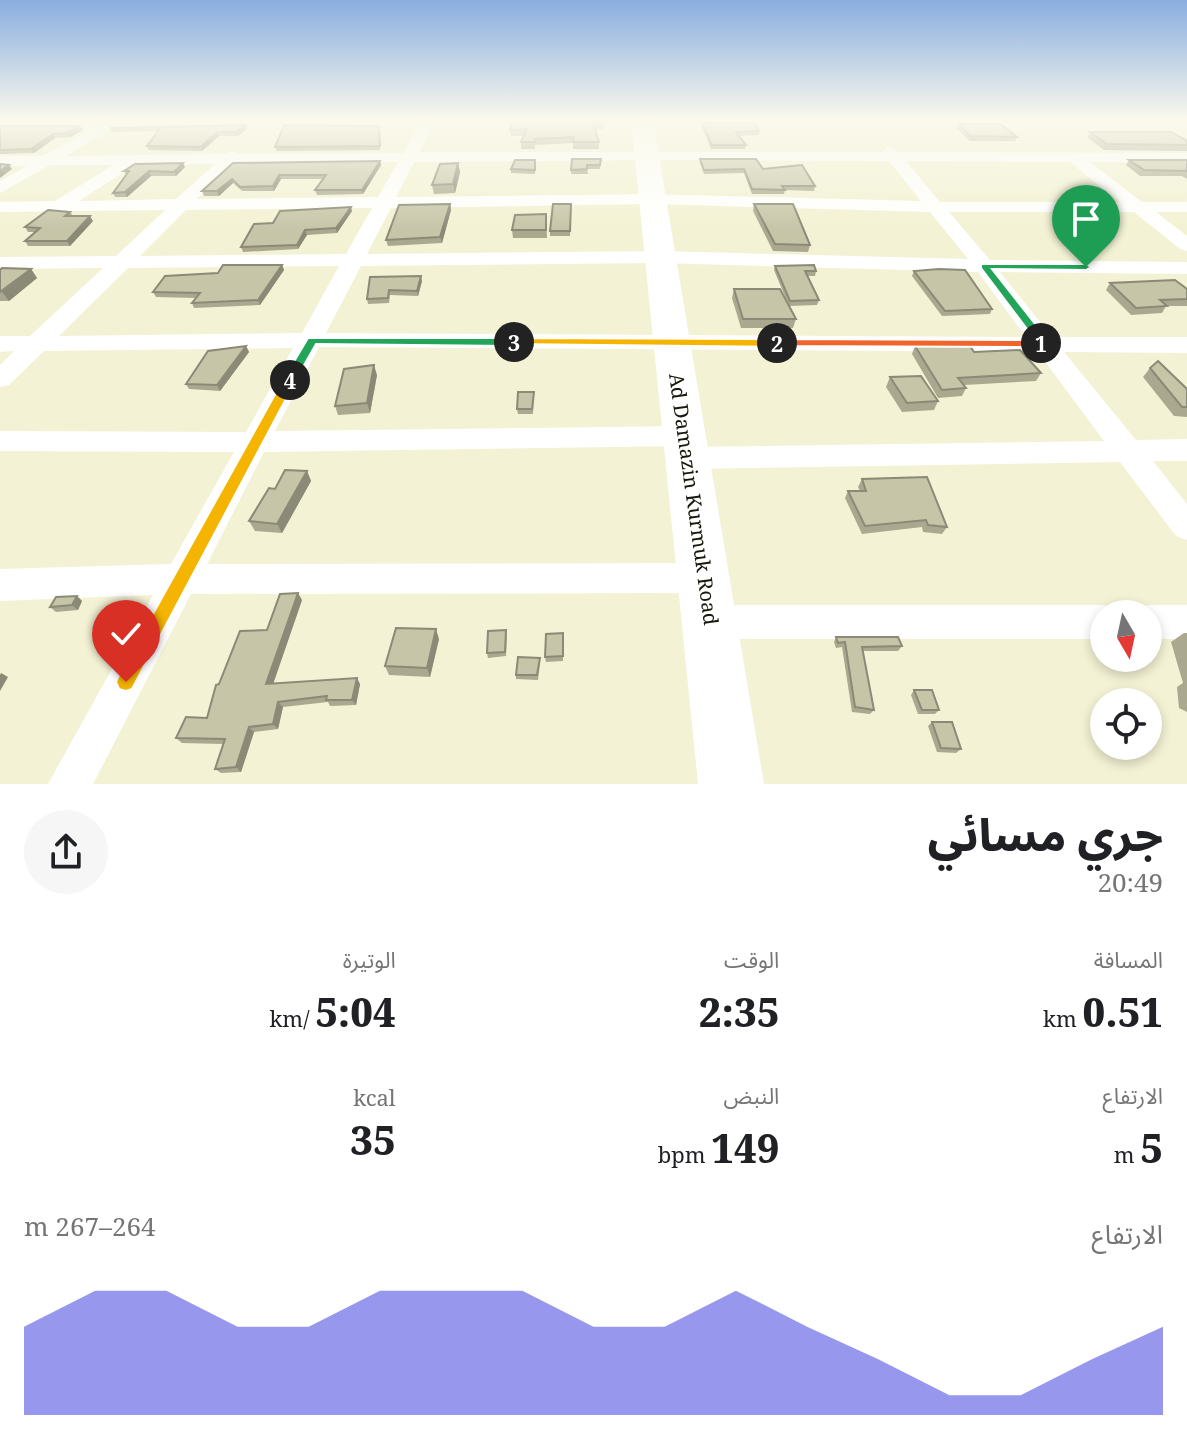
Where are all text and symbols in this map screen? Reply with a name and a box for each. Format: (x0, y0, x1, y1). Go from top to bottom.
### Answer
pin (1052, 185, 1120, 267)
icon: arrive (1064, 197, 1108, 241)
pin: 3 (494, 322, 534, 362)
pin: 2 (757, 323, 797, 363)
pin: 1 (1021, 323, 1061, 363)
text: 3 (508, 327, 520, 357)
text: 2 (771, 328, 783, 358)
text: 1 (1035, 328, 1047, 358)
pin: 4 (270, 360, 310, 400)
text: 4 (284, 365, 296, 395)
street label: Ad Damazin Kurmuk Road (663, 371, 725, 627)
pin (92, 600, 160, 682)
north arrow (1090, 600, 1162, 672)
map controls (1090, 600, 1162, 760)
icon: check (104, 612, 148, 656)
button: locate (1090, 688, 1162, 760)
text: جري مسائي (928, 804, 1163, 864)
button: share (24, 810, 108, 894)
text: 20:49 (1097, 864, 1163, 900)
text: الوتيرة (343, 944, 396, 974)
text: الوقت (724, 944, 779, 974)
text: المسافة (1094, 944, 1163, 974)
text: 5:04 (315, 984, 396, 1039)
text: 2:35 (699, 984, 779, 1039)
text: 0.51 (1082, 984, 1163, 1039)
text: /km (269, 1003, 315, 1033)
text: km (1043, 1003, 1082, 1033)
text: النبض (724, 1080, 779, 1110)
text: الارتفاع (1103, 1080, 1163, 1110)
text: kcal (353, 1082, 396, 1112)
text: 35 (350, 1112, 396, 1167)
text: 149 (711, 1120, 779, 1175)
text: 5 (1140, 1120, 1163, 1175)
text: bpm (658, 1139, 711, 1169)
text: m (1114, 1139, 1140, 1169)
text: 264–267 m (24, 1208, 156, 1244)
text: الارتفاع (1092, 1216, 1163, 1252)

